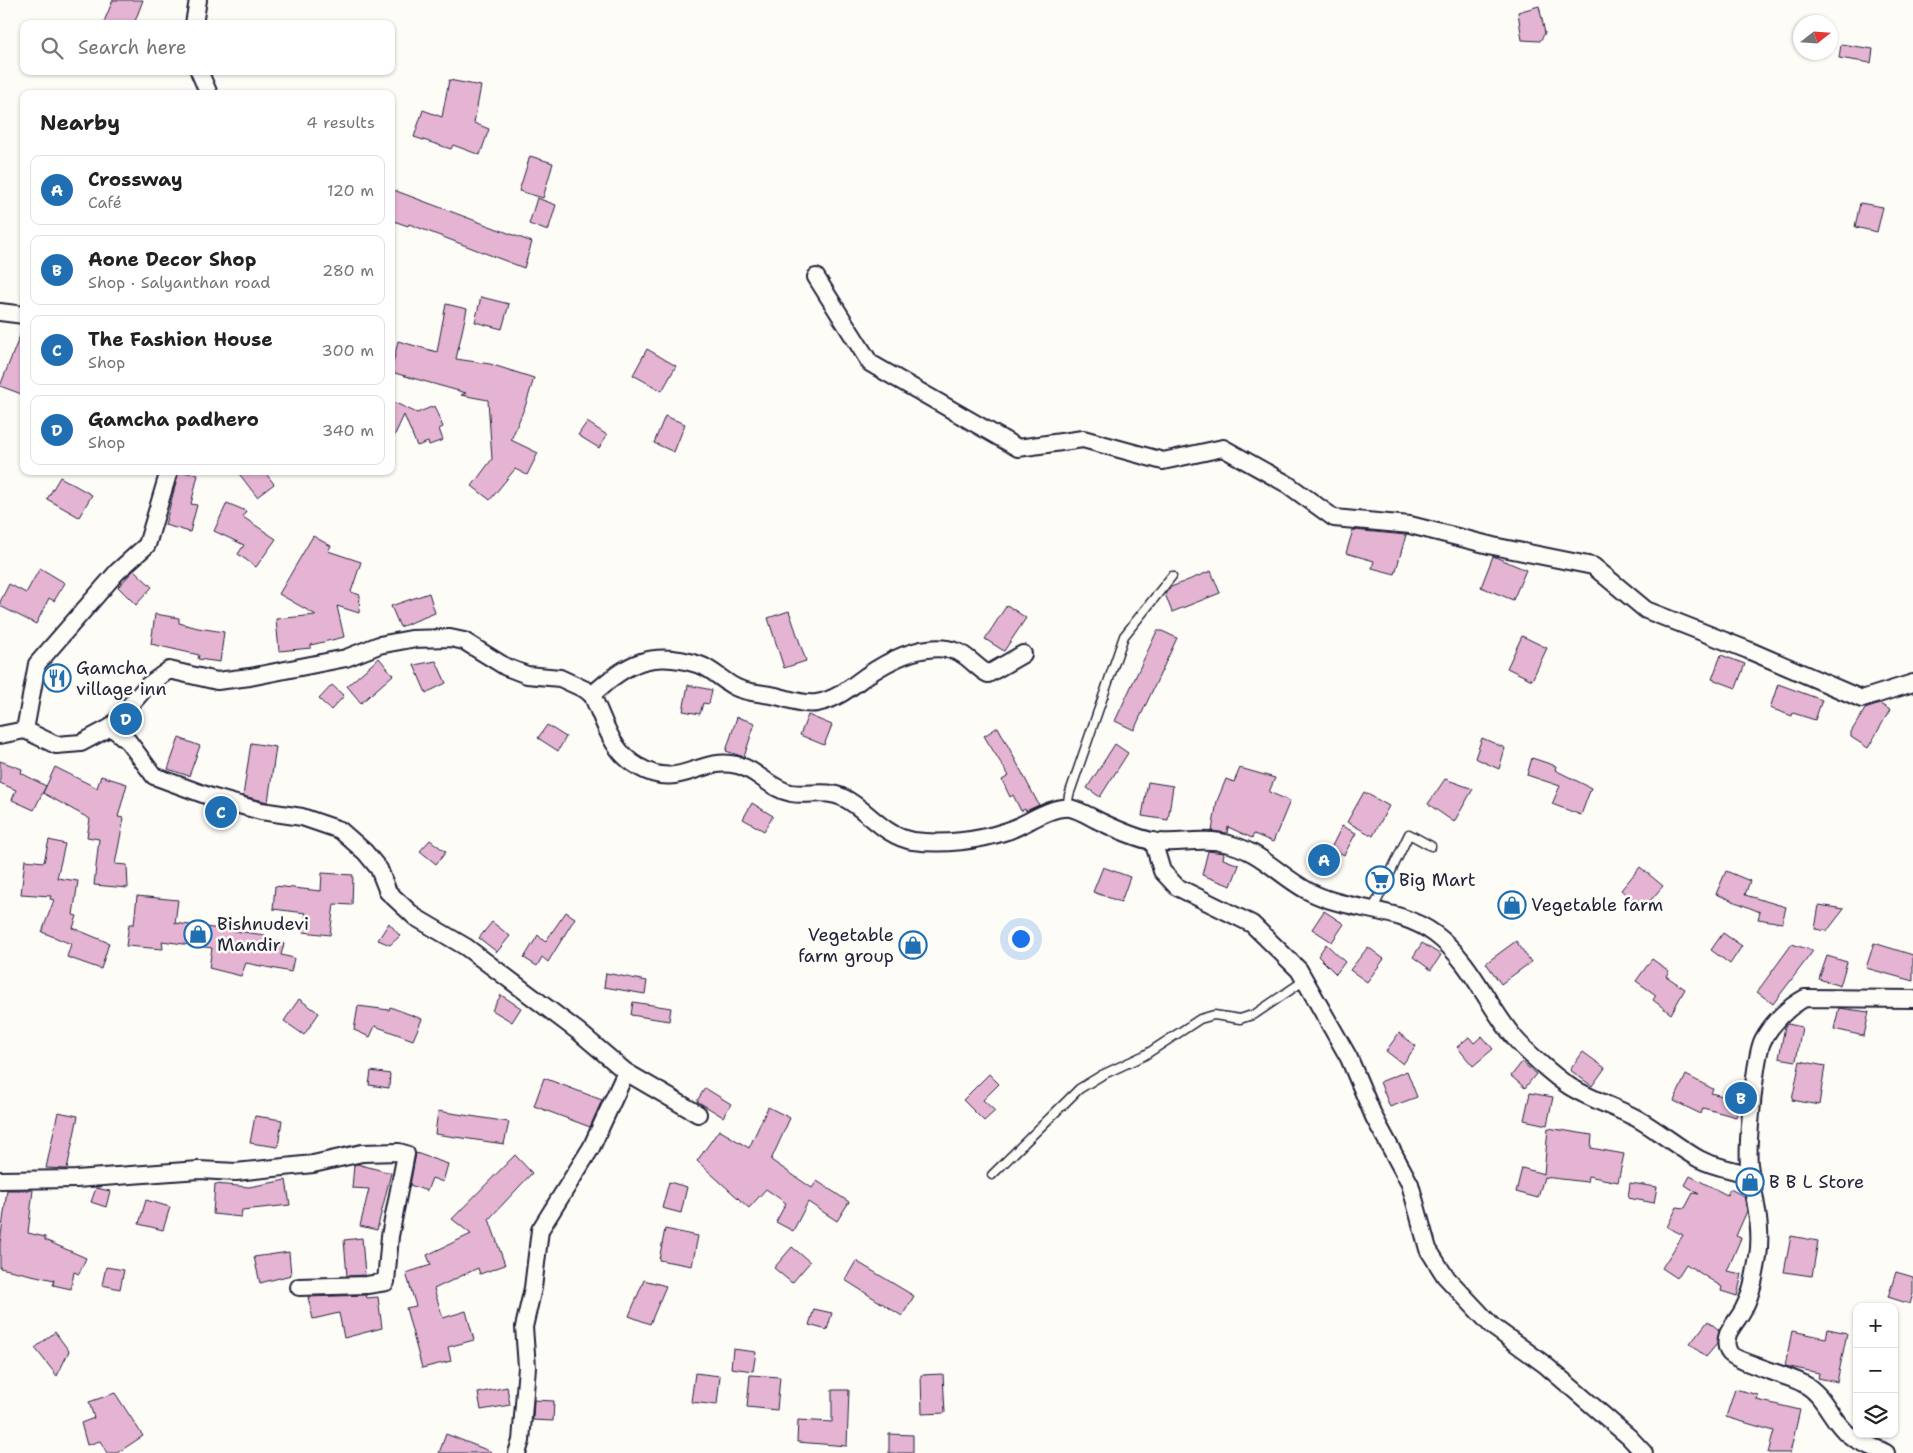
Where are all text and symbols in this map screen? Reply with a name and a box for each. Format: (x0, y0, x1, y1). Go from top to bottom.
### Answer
north arrow (1793, 15, 1838, 60)
search box (20, 20, 395, 75)
icon: search (38, 34, 66, 62)
text: Search here (78, 35, 187, 60)
text: Nearby (40, 109, 120, 137)
text: 4 results (306, 112, 375, 133)
text: Crossway (88, 167, 183, 192)
text: A (51, 180, 63, 201)
text: 120 m (327, 180, 374, 201)
text: Café (88, 192, 122, 213)
text: Aone Decor Shop (88, 247, 256, 272)
text: B (52, 260, 62, 281)
text: 280 m (322, 260, 374, 281)
text: Shop · Salyanthan road (88, 272, 270, 293)
text: The Fashion House (88, 327, 273, 352)
text: C (52, 340, 62, 361)
text: 300 m (322, 340, 374, 361)
text: Shop (88, 352, 125, 373)
text: Gamcha padhero (88, 407, 259, 432)
text: D (51, 420, 63, 441)
text: 340 m (322, 420, 374, 441)
text: Shop (88, 432, 125, 453)
place label: Gamcha village inn (76, 656, 167, 701)
restaurant icon: Gamcha village inn (42, 663, 72, 693)
pin: D (110, 700, 142, 738)
pin: C (205, 793, 237, 831)
pin: A (1308, 841, 1340, 879)
supermarket icon: Big Mart (1365, 865, 1395, 895)
place label: Big Mart (1399, 868, 1476, 892)
shop icon: Vegetable farm (1497, 890, 1527, 920)
place label: Vegetable farm (1531, 893, 1663, 917)
place label: Bishnudevi Mandir (217, 912, 309, 957)
shop icon: Bishnudevi Mandir (183, 919, 213, 949)
place label: Vegetable farm group (798, 923, 894, 968)
your location (1008, 926, 1034, 952)
shop icon: Vegetable farm group (898, 930, 928, 960)
pin: B (1725, 1079, 1757, 1117)
shop icon: B B L Store (1735, 1167, 1765, 1197)
place label: B B L Store (1769, 1170, 1864, 1194)
map controls (1853, 1303, 1898, 1438)
button: + (1853, 1303, 1898, 1348)
button: − (1853, 1348, 1898, 1393)
button: layers (1853, 1393, 1898, 1438)

